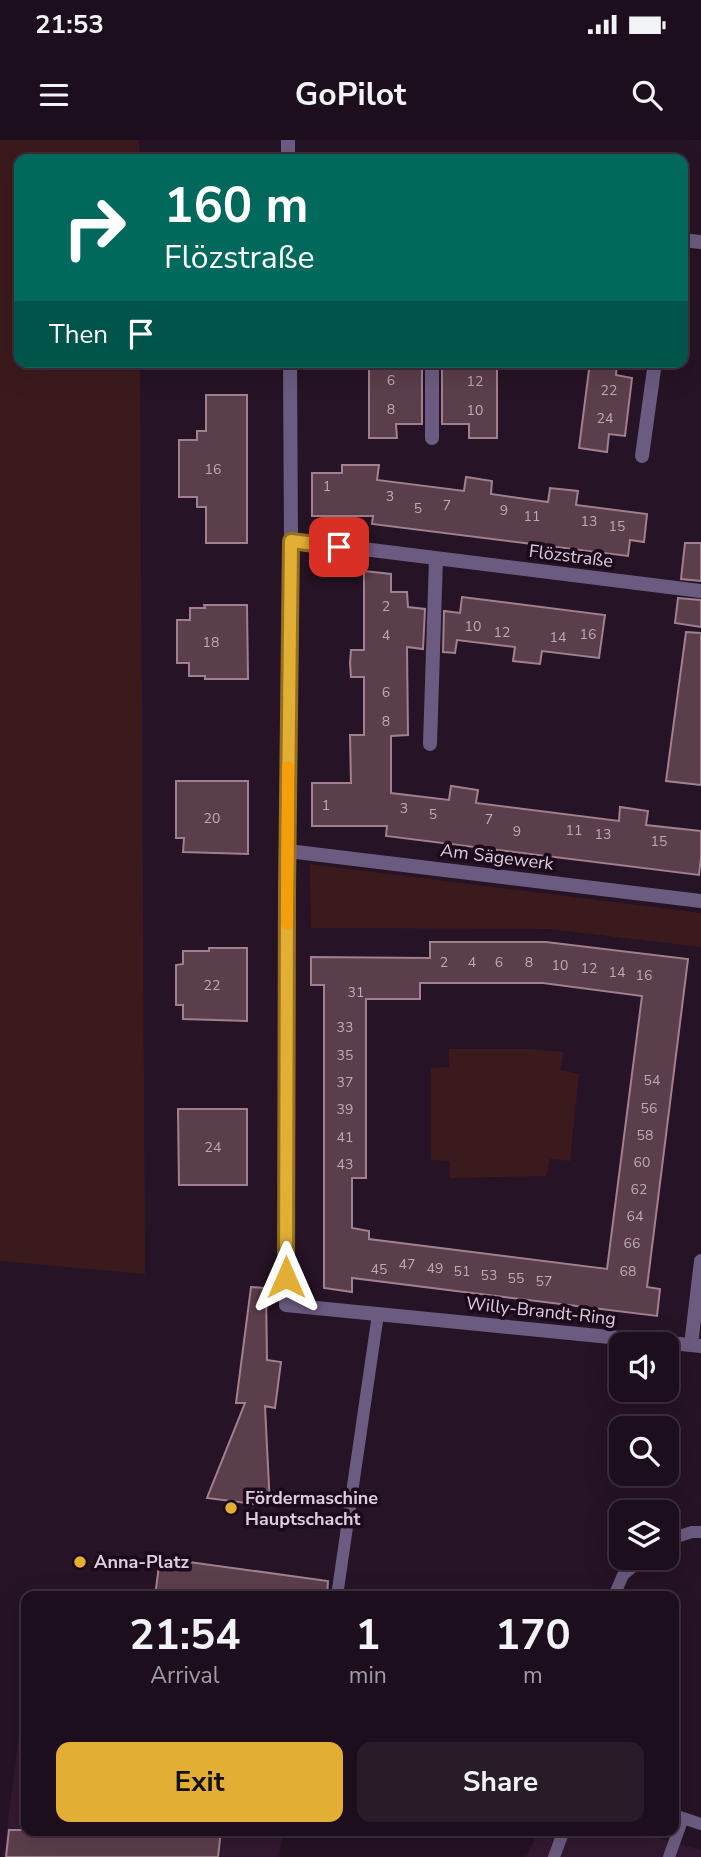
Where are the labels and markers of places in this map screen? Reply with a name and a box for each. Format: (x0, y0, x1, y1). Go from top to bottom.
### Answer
pin (309, 517, 369, 577)
place label: Fördermaschine Hauptschacht (245, 1486, 378, 1531)
marker: Fördermaschine Hauptschacht (223, 1500, 239, 1516)
place label: Anna-Platz (94, 1550, 189, 1574)
marker: Anna-Platz (72, 1554, 88, 1570)

